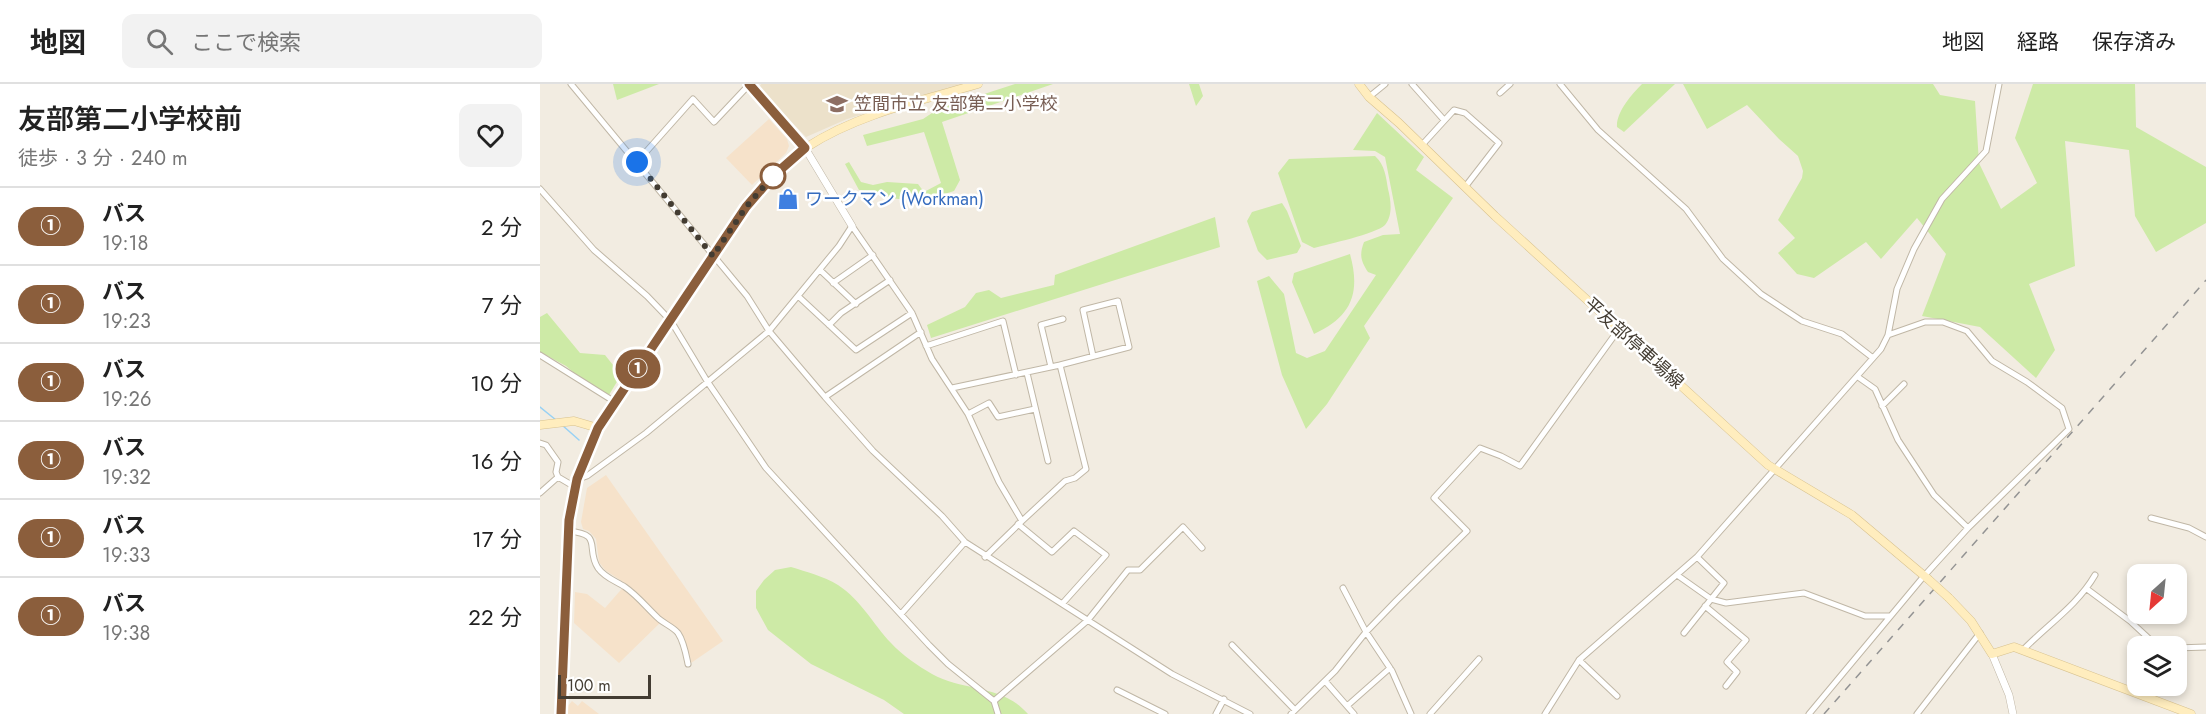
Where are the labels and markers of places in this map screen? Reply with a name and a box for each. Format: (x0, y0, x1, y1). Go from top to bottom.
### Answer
place label: 笠間市立 友部第二小学校 (854, 91, 1057, 117)
school or university icon: 笠間市立 友部第二小学校 (825, 92, 849, 116)
unlabelled marker (760, 163, 786, 189)
place label: ワークマン (Workman) (805, 186, 984, 212)
shop icon: ワークマン (Workman) (776, 187, 800, 211)

